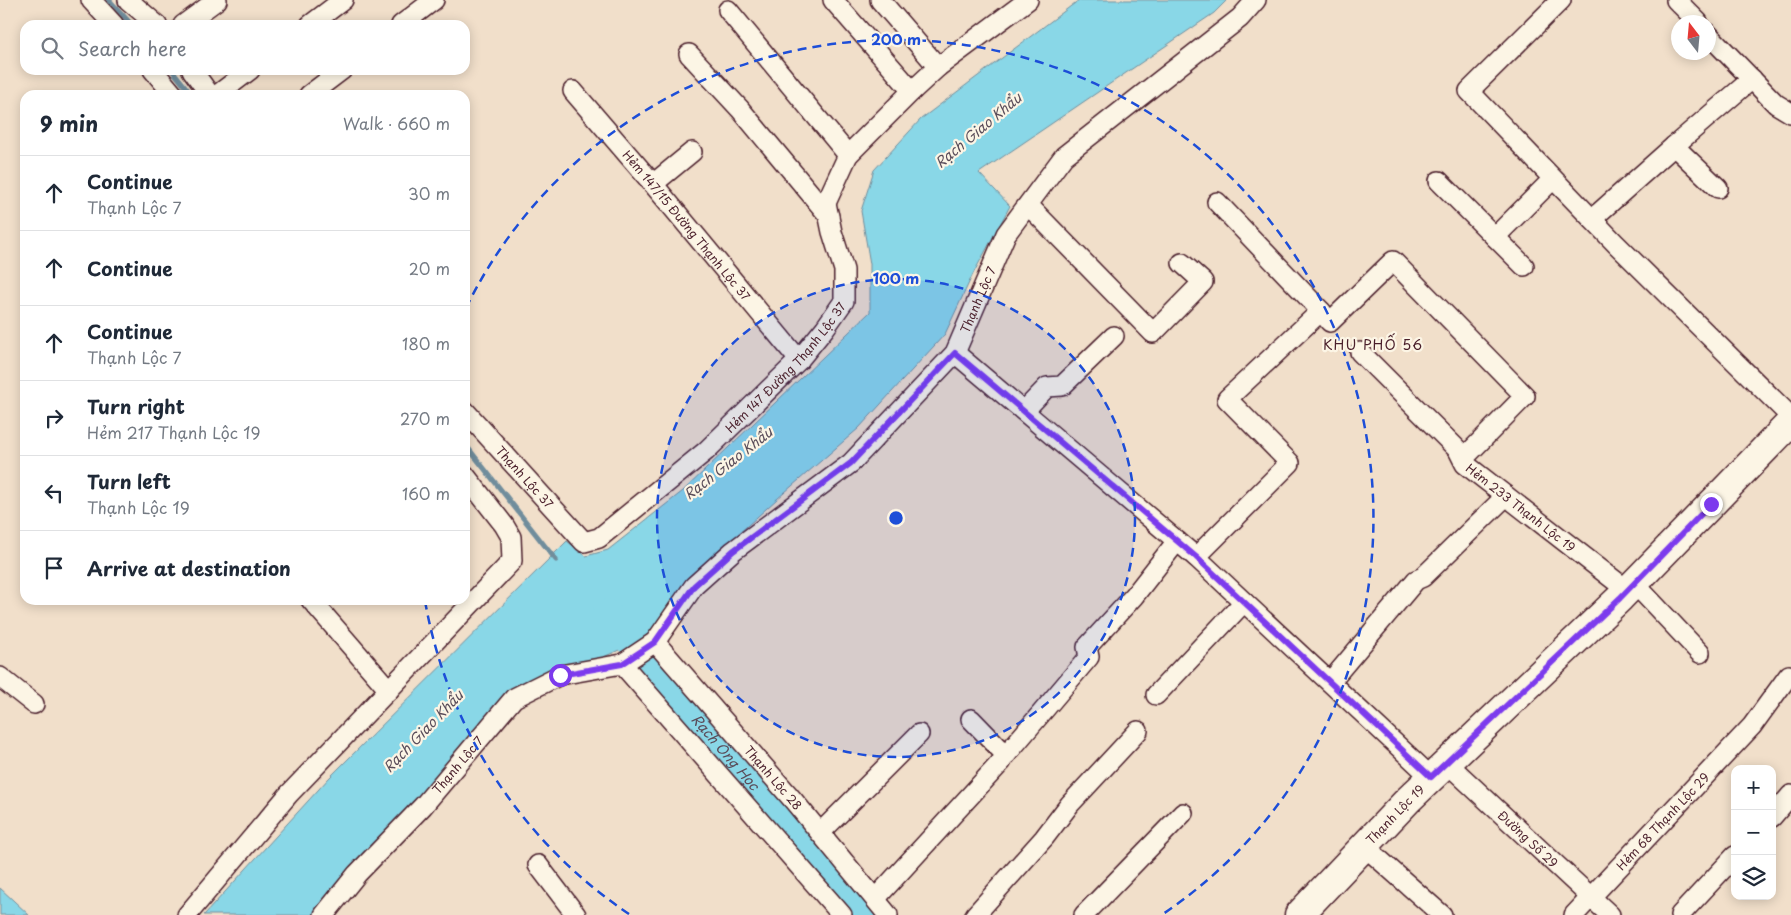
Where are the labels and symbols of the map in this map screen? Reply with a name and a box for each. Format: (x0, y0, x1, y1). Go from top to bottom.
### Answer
north arrow (1671, 15, 1716, 60)
text: 200 m (871, 27, 921, 50)
water label: Rạch Giao Khẩu (930, 87, 1027, 173)
street label: Hẻm 147/15 Đường Thạnh Lộc 37 (619, 146, 755, 305)
street label: Thạnh Lộc 7 (956, 263, 1000, 336)
text: 100 m (873, 266, 919, 289)
street label: Hẻm 147 Đường Thạnh Lộc 37 (721, 298, 850, 437)
district label: KHU PHỐ 56 (1323, 333, 1423, 355)
water label: Rạch Giao Khẩu (679, 421, 777, 504)
street label: Thạnh Lộc 37 (492, 442, 558, 512)
street label: Hẻm 233 Thạnh Lộc 19 (1462, 459, 1579, 556)
route end (1700, 493, 1723, 516)
centre of rings (887, 509, 905, 527)
route start (549, 664, 572, 687)
water label: Rạch Giao Khẩu (378, 684, 468, 777)
water label: Rạch Ông Học (687, 709, 766, 796)
street label: Thạnh Lộc 7 (428, 732, 487, 798)
street label: Thạnh Lộc 28 (740, 741, 806, 814)
street label: Hẻm 68 Thạnh Lộc 29 (1612, 768, 1713, 874)
street label: Thạnh Lộc 19 (1362, 780, 1428, 848)
street label: Đường Số 29 (1494, 806, 1562, 871)

